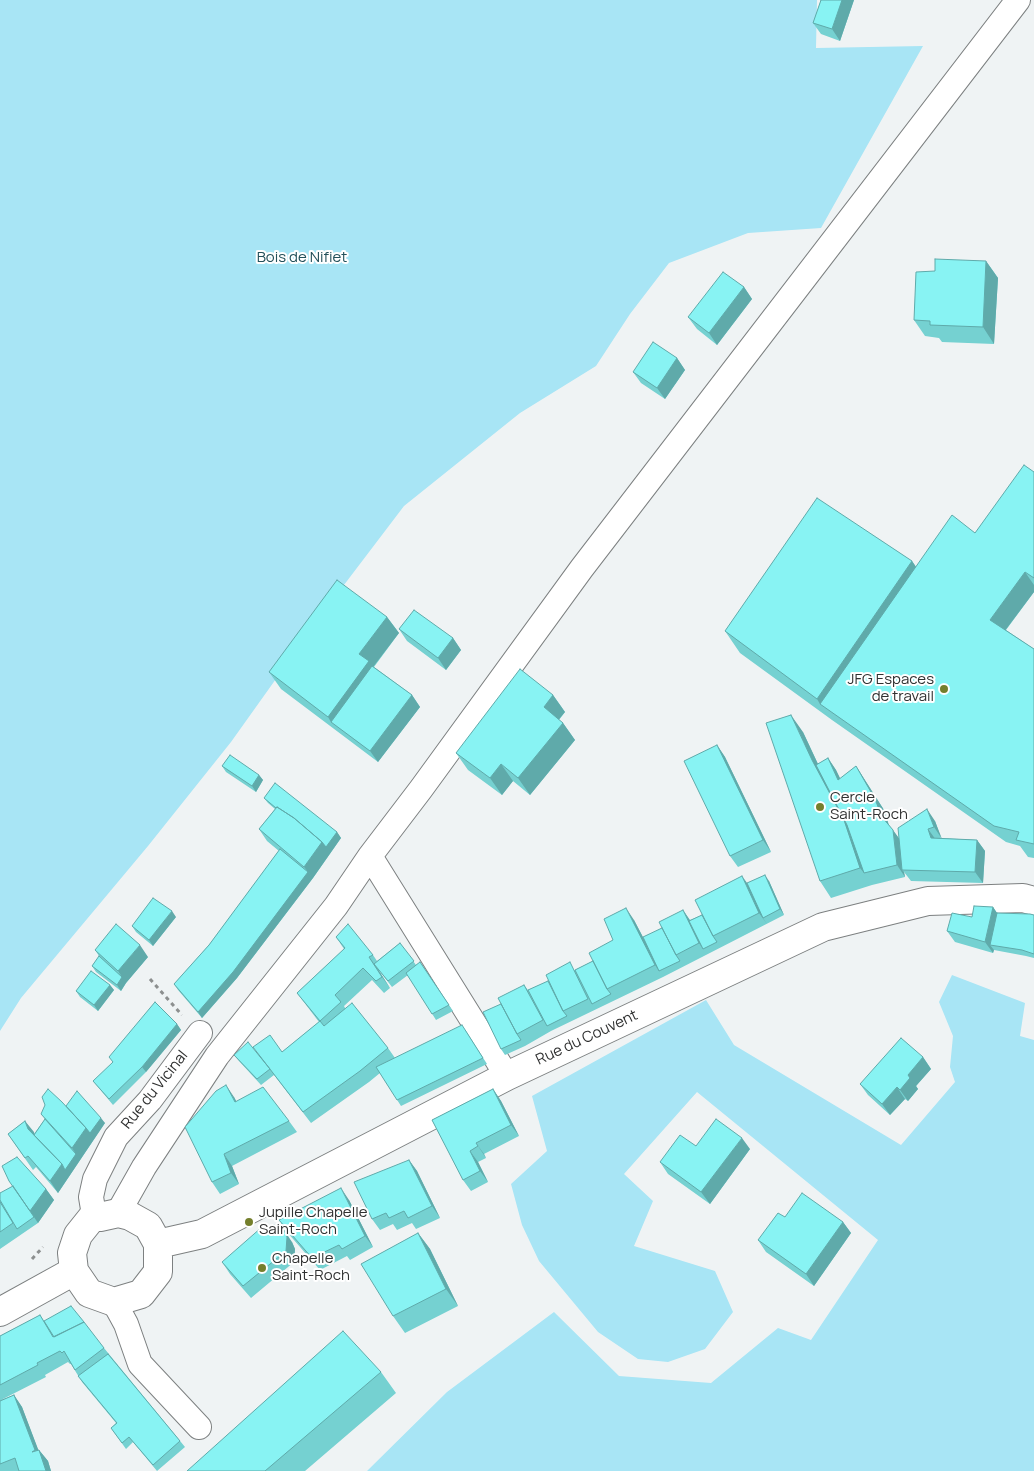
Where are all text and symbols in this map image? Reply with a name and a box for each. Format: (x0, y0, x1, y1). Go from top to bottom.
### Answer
park label: Bois de Nifiet (257, 249, 347, 267)
place label: JFG Espaces de travail (848, 671, 934, 706)
marker: JFG Espaces de travail (938, 683, 950, 695)
place label: Cercle Saint-Roch (830, 789, 908, 824)
marker: Cercle Saint-Roch (814, 801, 826, 813)
street label: Rue du Couvent (533, 1007, 641, 1069)
street label: Rue du Vicinal (118, 1047, 192, 1133)
place label: Jupille Chapelle Saint-Roch (259, 1204, 367, 1239)
marker: Jupille Chapelle Saint-Roch (243, 1216, 255, 1228)
place label: Chapelle Saint-Roch (272, 1250, 350, 1285)
marker: Chapelle Saint-Roch (256, 1262, 268, 1274)

